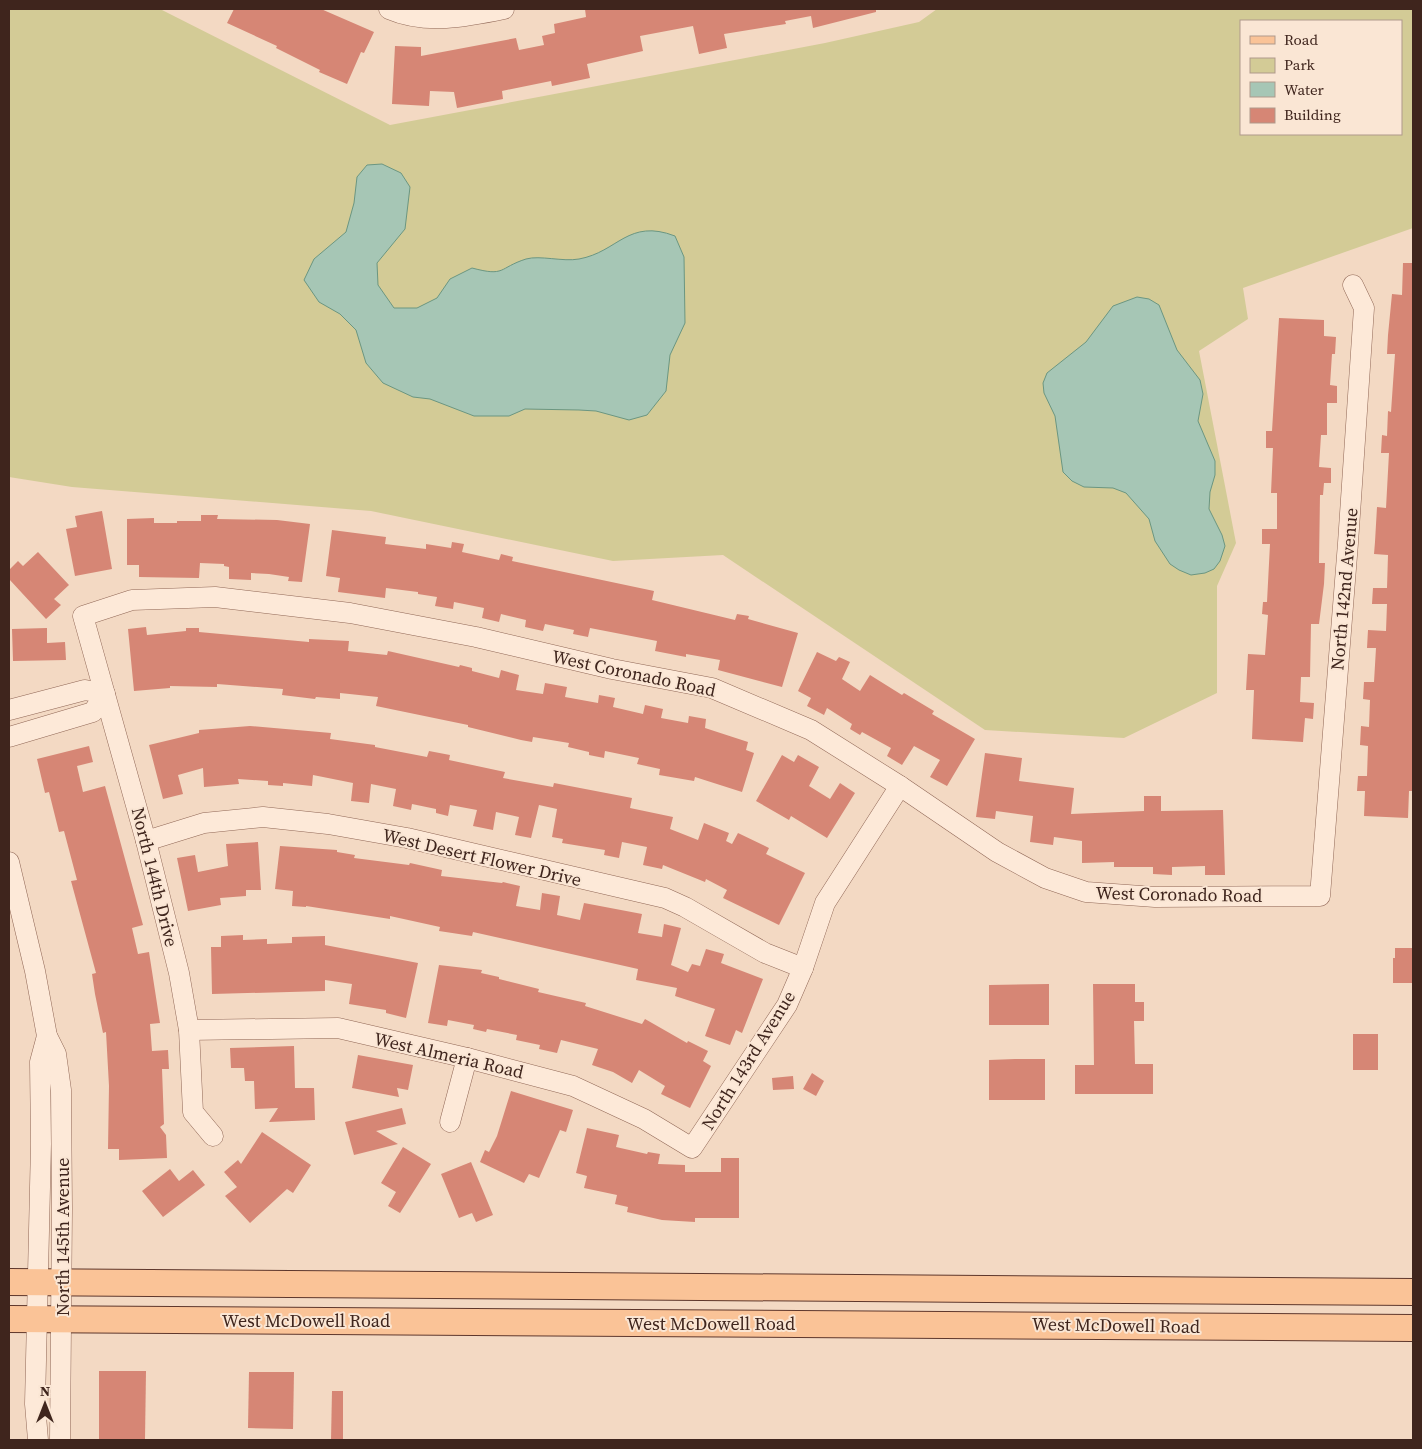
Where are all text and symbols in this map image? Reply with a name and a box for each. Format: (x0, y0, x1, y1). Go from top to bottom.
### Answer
legend (1240, 20, 1402, 135)
text: Road (1284, 29, 1318, 50)
text: Park (1284, 54, 1316, 75)
text: Water (1284, 79, 1325, 100)
text: Building (1284, 104, 1341, 125)
street label: North 142nd Avenue (1324, 507, 1364, 671)
street label: West Coronado Road (550, 643, 718, 703)
street label: North 144th Drive (126, 805, 184, 949)
street label: West Desert Flower Drive (380, 822, 584, 892)
street label: West Coronado Road (1095, 880, 1263, 908)
street label: North 143rd Avenue (695, 986, 801, 1134)
street label: West Almeria Road (372, 1026, 526, 1084)
street label: North 145th Avenue (50, 1158, 75, 1316)
street label: West McDowell Road (222, 1308, 390, 1333)
street label: West McDowell Road (627, 1311, 795, 1336)
street label: West McDowell Road (1032, 1311, 1200, 1339)
north arrow (20, 1379, 70, 1429)
text: N (40, 1381, 50, 1401)

